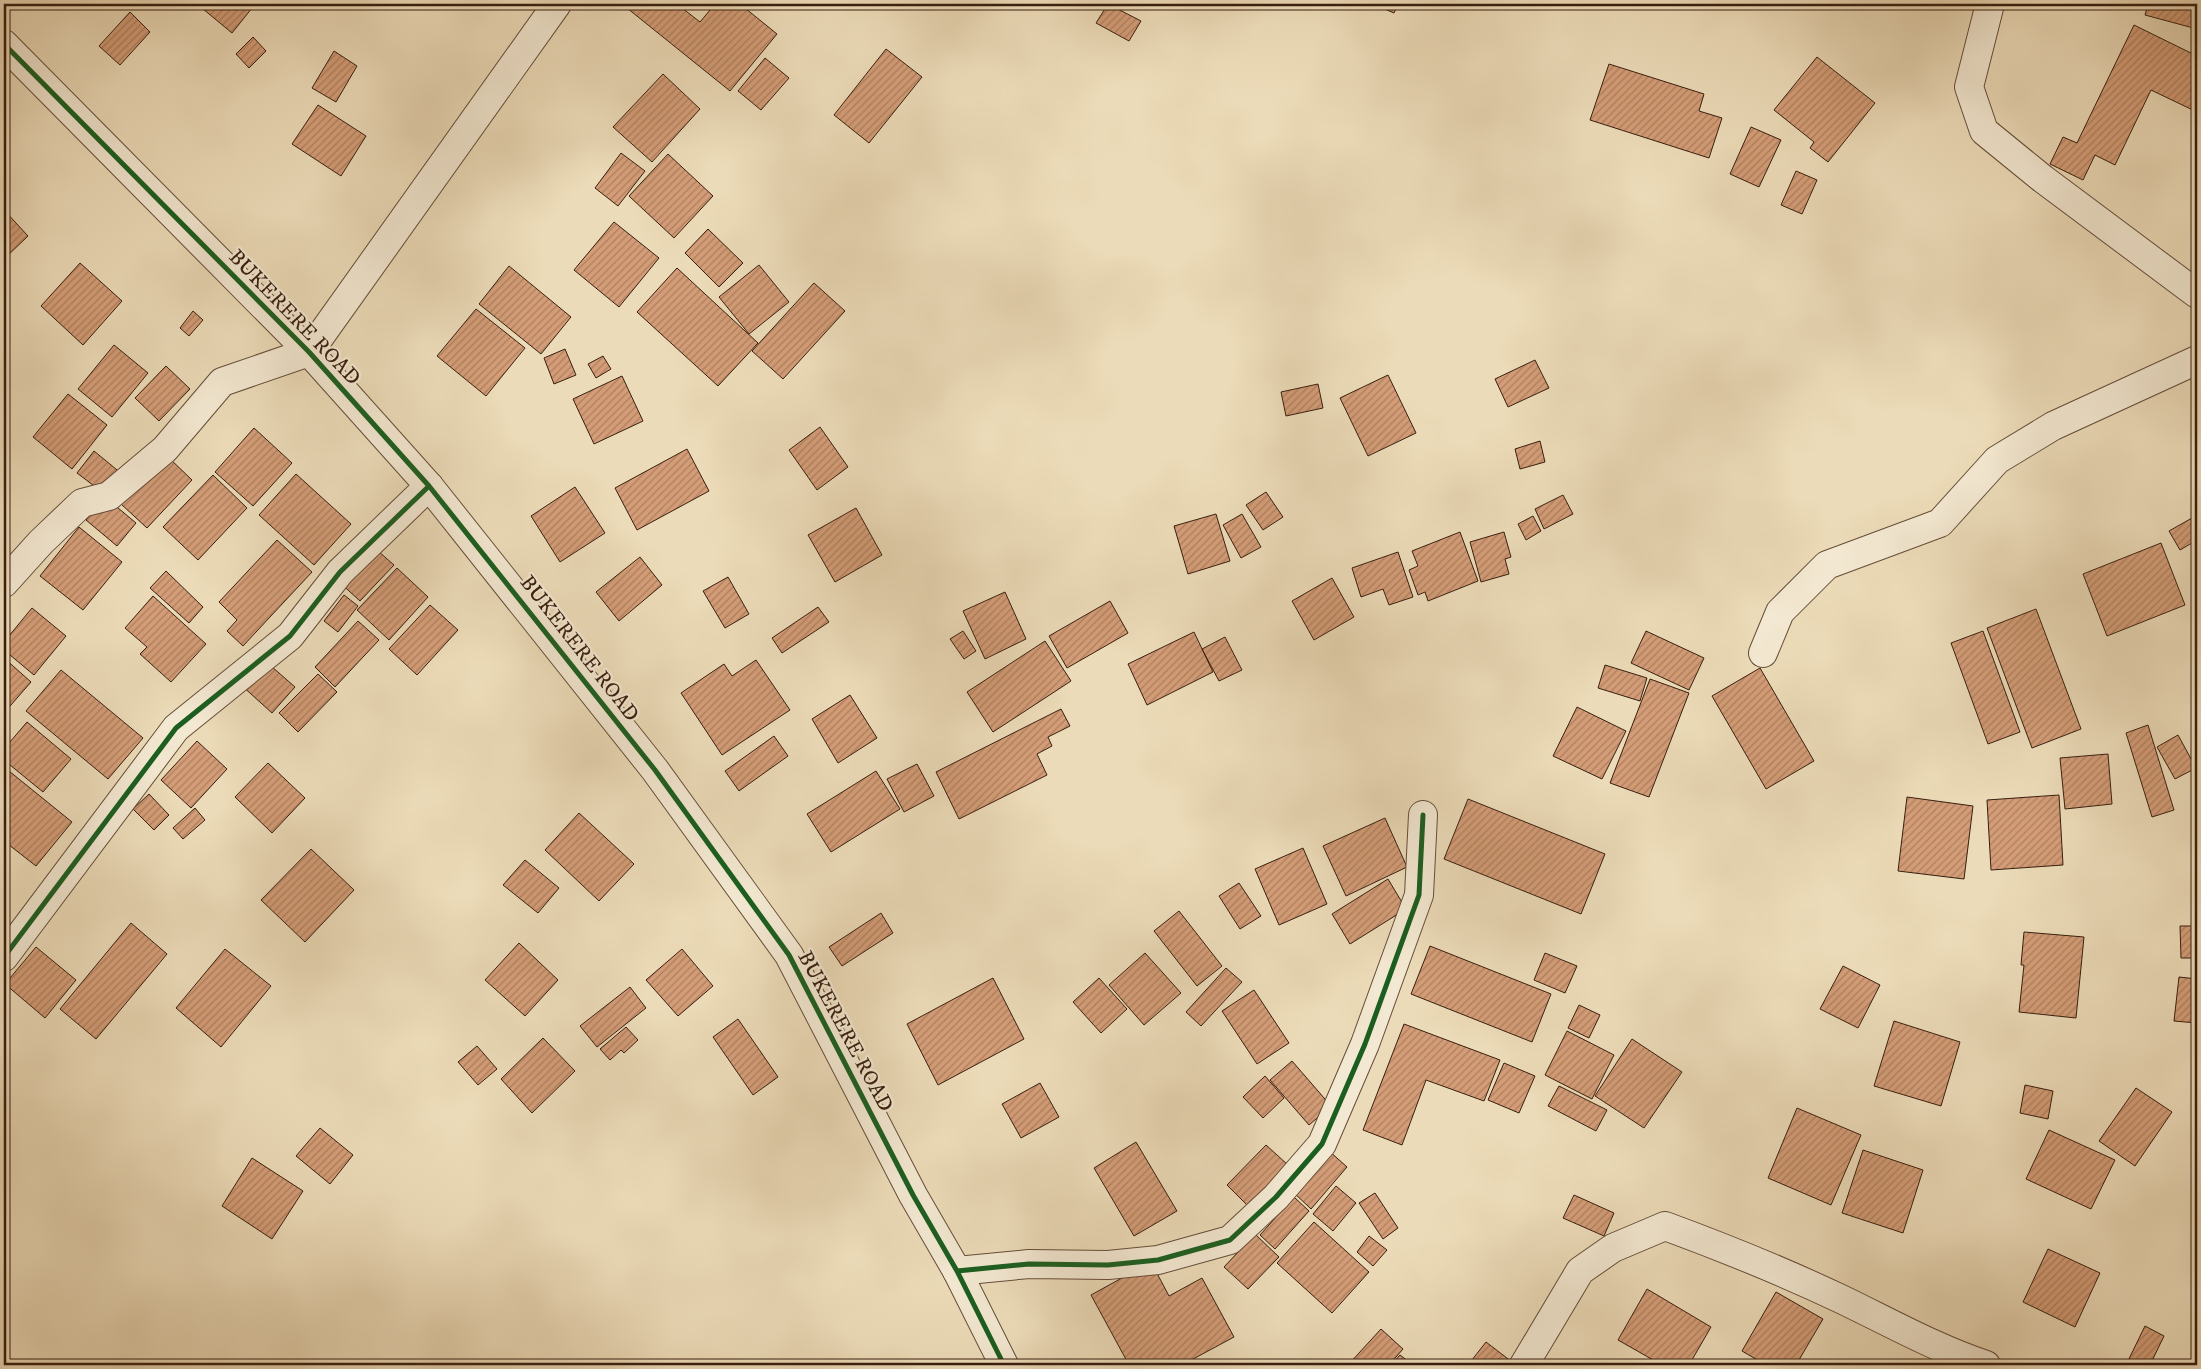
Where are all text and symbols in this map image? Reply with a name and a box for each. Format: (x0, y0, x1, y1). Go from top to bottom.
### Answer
street label: BUKERERE ROAD (223, 244, 366, 391)
street label: BUKERERE ROAD (514, 570, 644, 727)
street label: BUKERERE ROAD (792, 946, 899, 1116)

